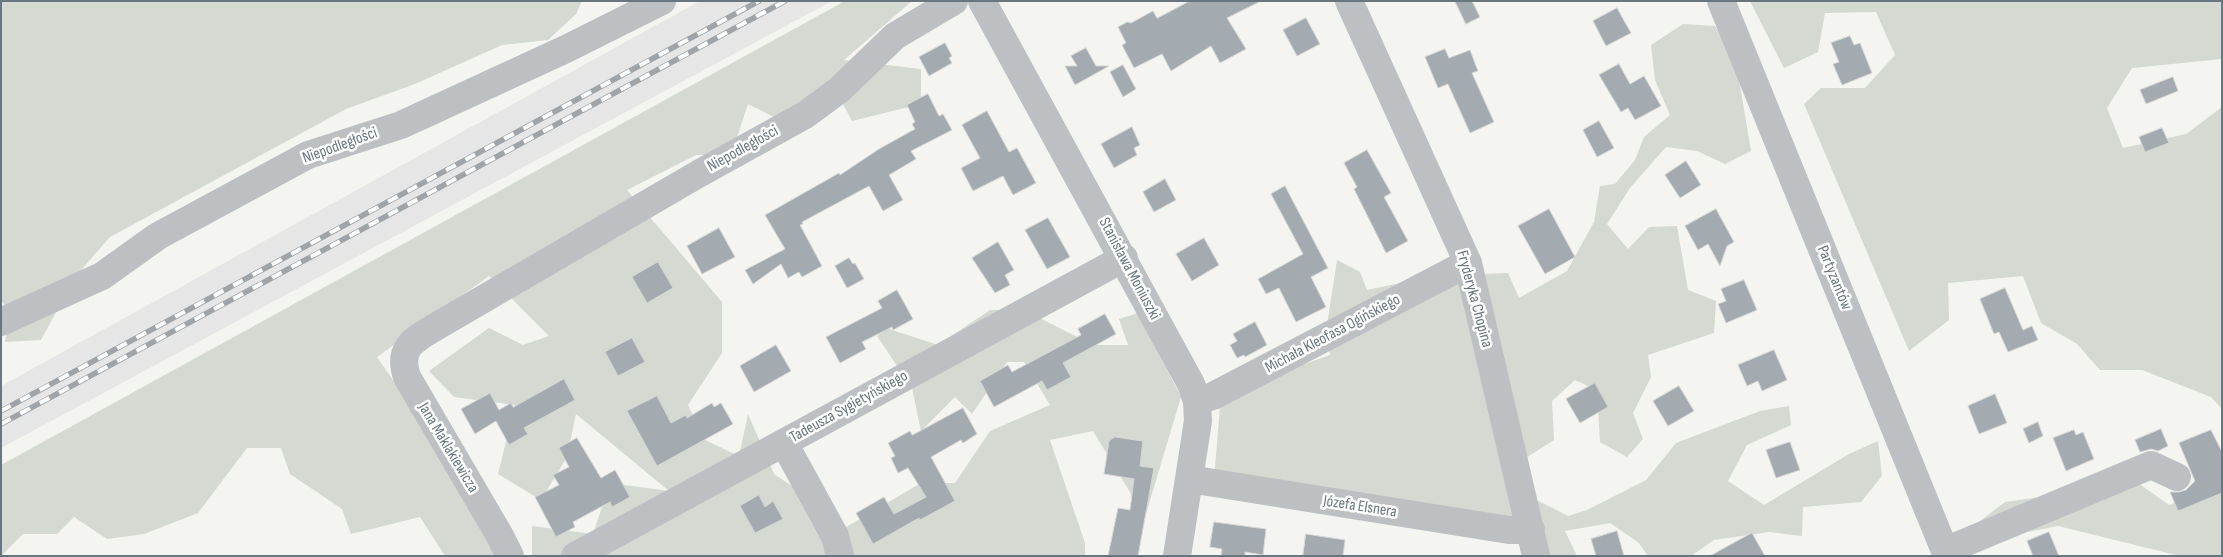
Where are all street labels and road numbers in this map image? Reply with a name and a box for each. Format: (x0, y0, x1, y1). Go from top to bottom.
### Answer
street label: Niepodległości (704, 122, 782, 176)
street label: Niepodległości (300, 124, 380, 168)
street label: Stanisława Moniuszki (1094, 215, 1164, 323)
street label: Partyzantów (1812, 243, 1856, 313)
street label: Fryderyka Chopina (1452, 248, 1496, 350)
street label: Michała Kleofasa Ogińskiego (1262, 290, 1404, 378)
street label: Tadeusza Sygietyńskiego (787, 367, 911, 447)
street label: Jana Maklakiewicza (414, 400, 482, 496)
street label: Józefa Elsnera (1322, 492, 1398, 522)

